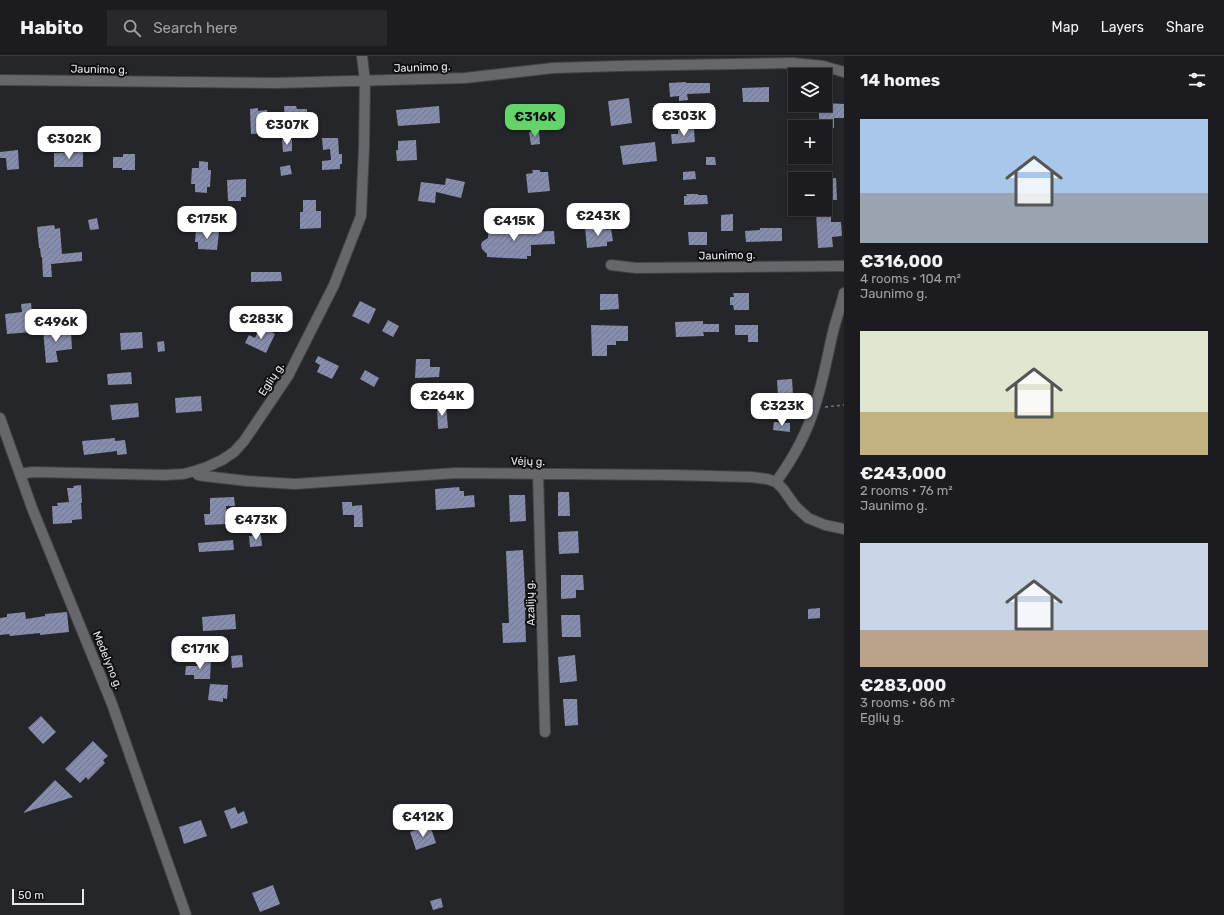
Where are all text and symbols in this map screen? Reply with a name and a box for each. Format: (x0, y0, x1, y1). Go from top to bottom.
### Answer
search box (107, 10, 387, 46)
text: Habito (20, 16, 83, 39)
icon: search (121, 17, 143, 39)
text: Search here (153, 19, 237, 37)
text: Map (1052, 19, 1079, 36)
text: Layers (1101, 19, 1144, 36)
text: Share (1166, 19, 1204, 36)
street label: Jaunimo g. (393, 60, 451, 75)
street label: Jaunimo g. (70, 63, 128, 77)
map controls (788, 68, 832, 216)
button: layers (788, 68, 832, 112)
icon: filters (1186, 69, 1208, 91)
text: 14 homes (860, 70, 940, 90)
pin: €303K (656, 103, 712, 137)
pin: €316K (507, 104, 563, 138)
text: €303K (662, 108, 706, 123)
text: €316K (514, 109, 556, 124)
pin: €307K (259, 112, 315, 146)
text: €307K (265, 117, 309, 132)
button: + (788, 120, 832, 164)
pin: €302K (41, 126, 97, 160)
text: €302K (47, 131, 91, 146)
icon: home (998, 145, 1070, 217)
button: − (788, 172, 832, 216)
pin: €243K (570, 203, 626, 237)
pin: €175K (179, 206, 235, 240)
pin: €415K (486, 208, 542, 242)
text: €243K (576, 208, 620, 223)
text: €175K (186, 211, 228, 226)
text: €415K (493, 213, 535, 228)
street label: Jaunimo g. (698, 248, 756, 262)
text: €316,000 (860, 251, 943, 271)
text: 4 rooms · 104 m² (860, 271, 961, 286)
text: Jaunimo g. (860, 286, 927, 301)
pin: €283K (233, 306, 289, 340)
pin: €496K (28, 309, 84, 343)
text: €283K (239, 311, 283, 326)
text: €496K (34, 314, 78, 329)
icon: home (998, 357, 1070, 429)
street label: Eglių g. (256, 360, 287, 398)
pin: €264K (414, 383, 470, 417)
text: €264K (420, 388, 464, 403)
pin: €323K (754, 393, 810, 427)
text: €323K (760, 398, 804, 413)
street label: Vėjų g. (511, 455, 545, 468)
text: €243,000 (860, 463, 946, 483)
text: 2 rooms · 76 m² (860, 483, 953, 498)
text: Jaunimo g. (860, 498, 927, 513)
pin: €473K (228, 507, 284, 541)
text: €473K (234, 512, 278, 527)
icon: home (998, 569, 1070, 641)
street label: Azalijų g. (523, 580, 538, 626)
street label: Medelyno g. (90, 629, 125, 691)
pin: €171K (172, 636, 228, 670)
text: €171K (180, 641, 220, 656)
text: €283,000 (860, 675, 946, 695)
text: 3 rooms · 86 m² (860, 695, 955, 710)
text: Eglių g. (860, 710, 904, 725)
pin: €412K (395, 804, 451, 838)
text: €412K (402, 809, 444, 824)
scale bar (12, 887, 84, 906)
text: 50 m (18, 889, 44, 902)

